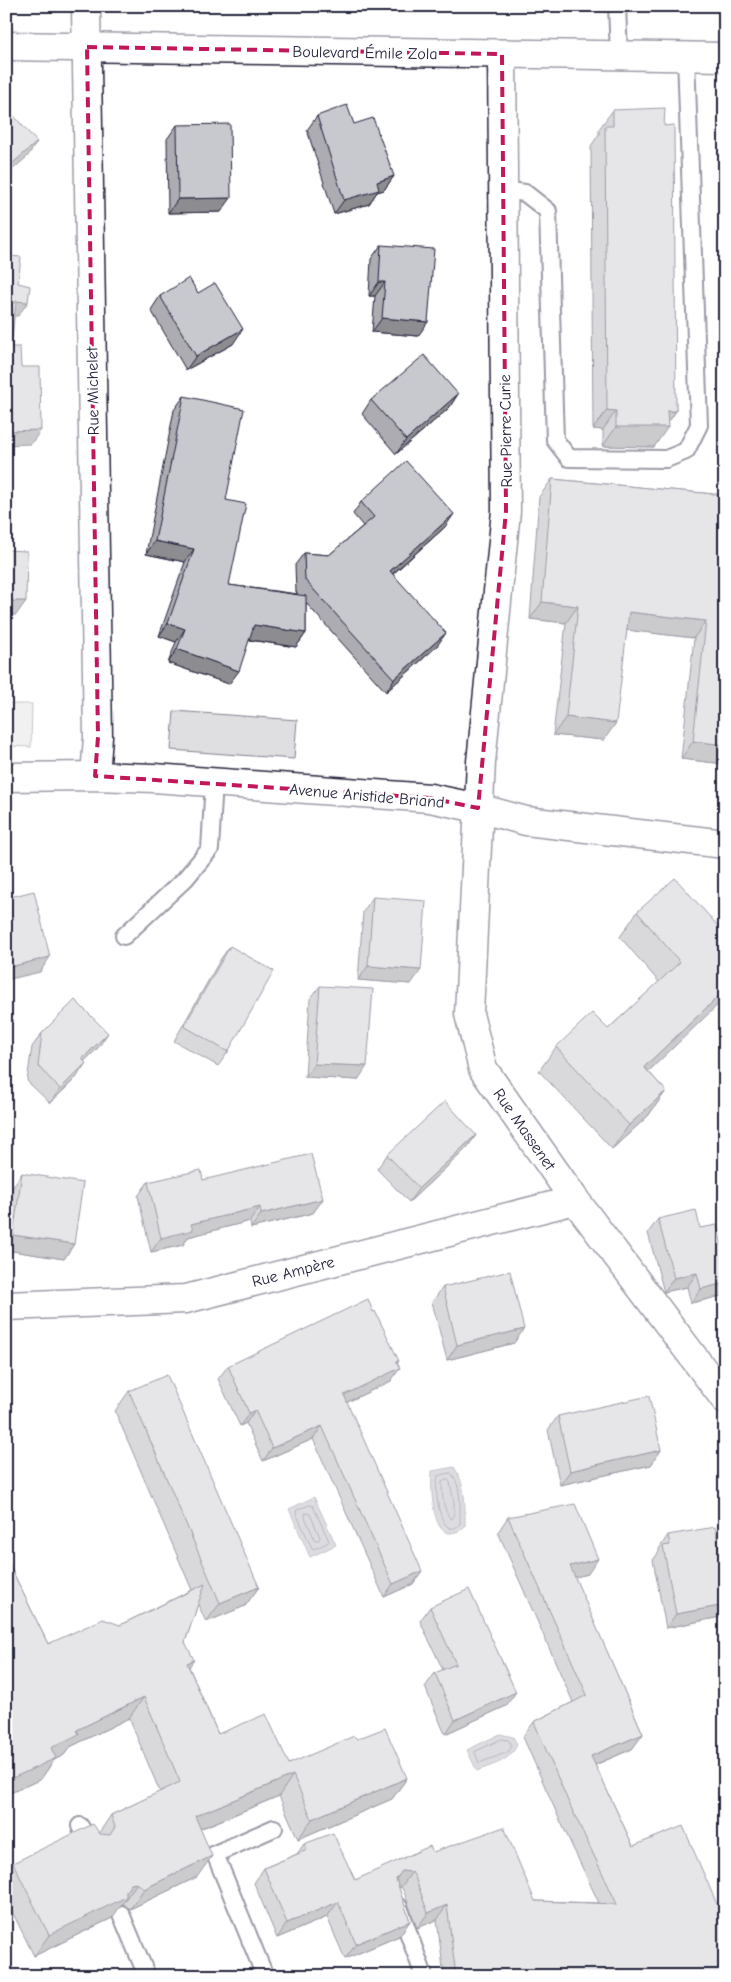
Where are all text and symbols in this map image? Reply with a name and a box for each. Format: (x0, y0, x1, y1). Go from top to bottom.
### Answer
street label: Boulevard Émile Zola (292, 42, 438, 63)
street label: Rue Michelet (83, 346, 103, 435)
street label: Rue Pierre Curie (496, 374, 516, 488)
street label: Avenue Aristide Briand (289, 780, 445, 812)
street label: Rue Massenet (489, 1085, 559, 1174)
street label: Rue Ampère (250, 1253, 336, 1291)

